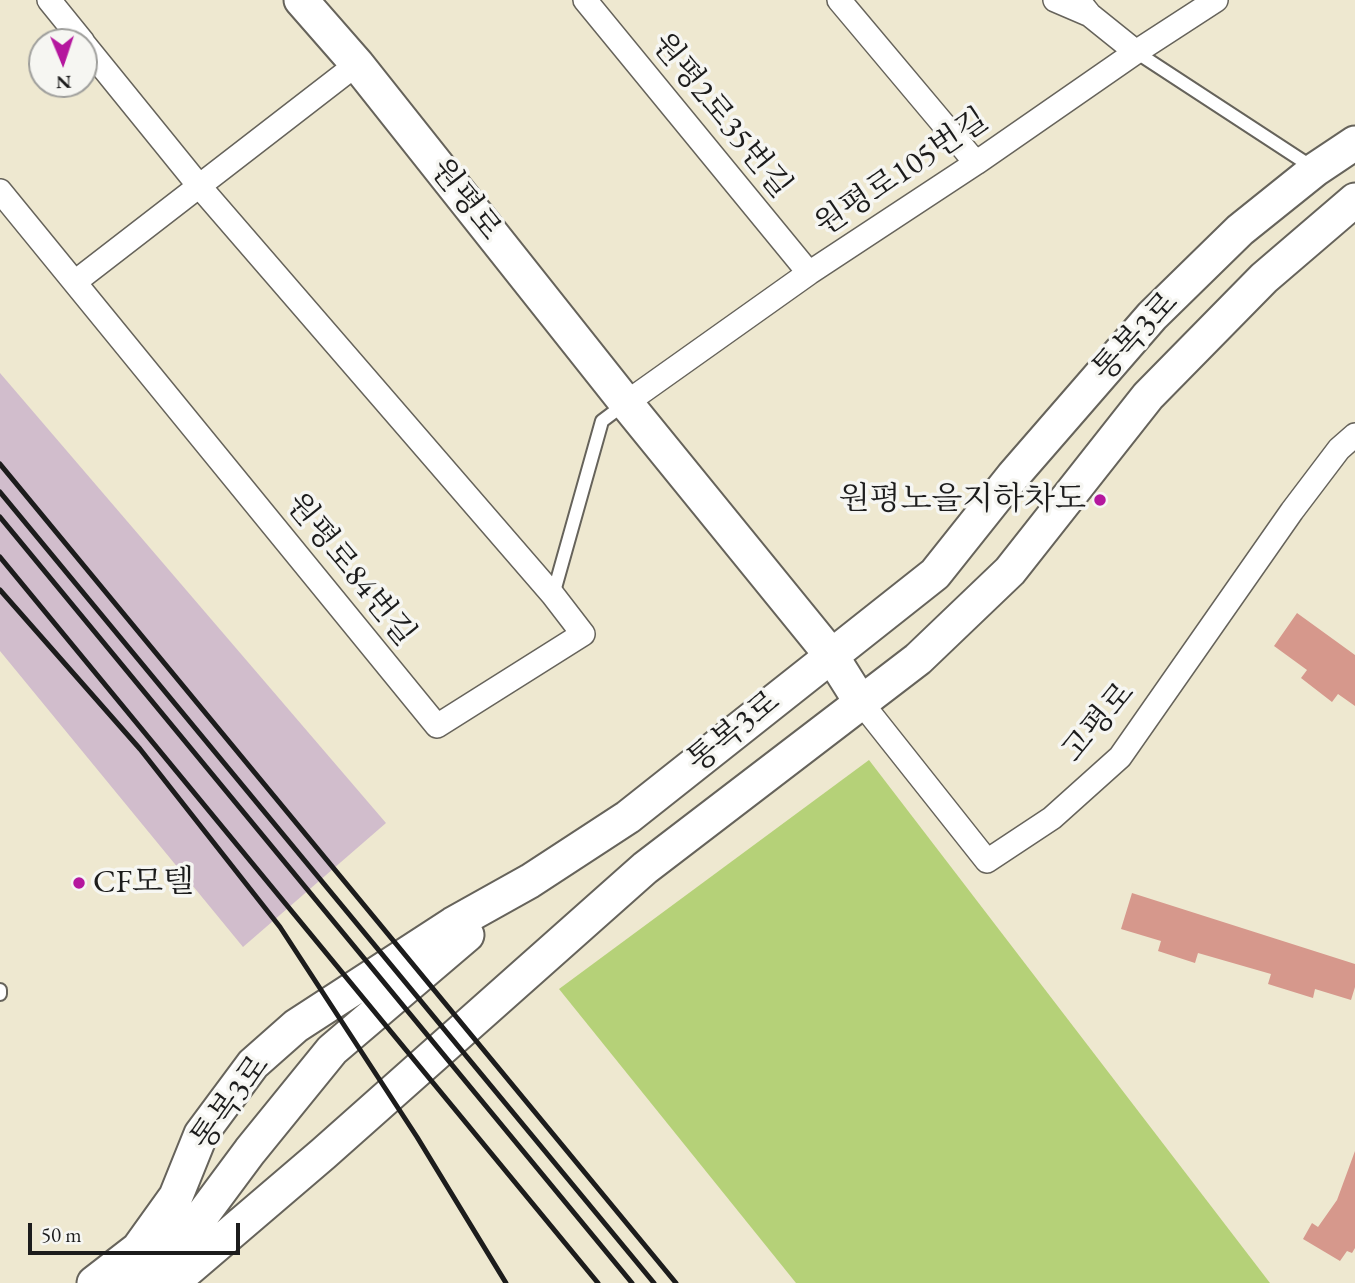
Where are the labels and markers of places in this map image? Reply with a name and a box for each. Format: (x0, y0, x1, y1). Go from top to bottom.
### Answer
place label: 원평노을지하차도 (839, 481, 1086, 519)
marker: 원평노을지하차도 (1092, 492, 1108, 508)
place label: CF모텔 (93, 864, 194, 902)
marker: CF모텔 (71, 875, 87, 891)

